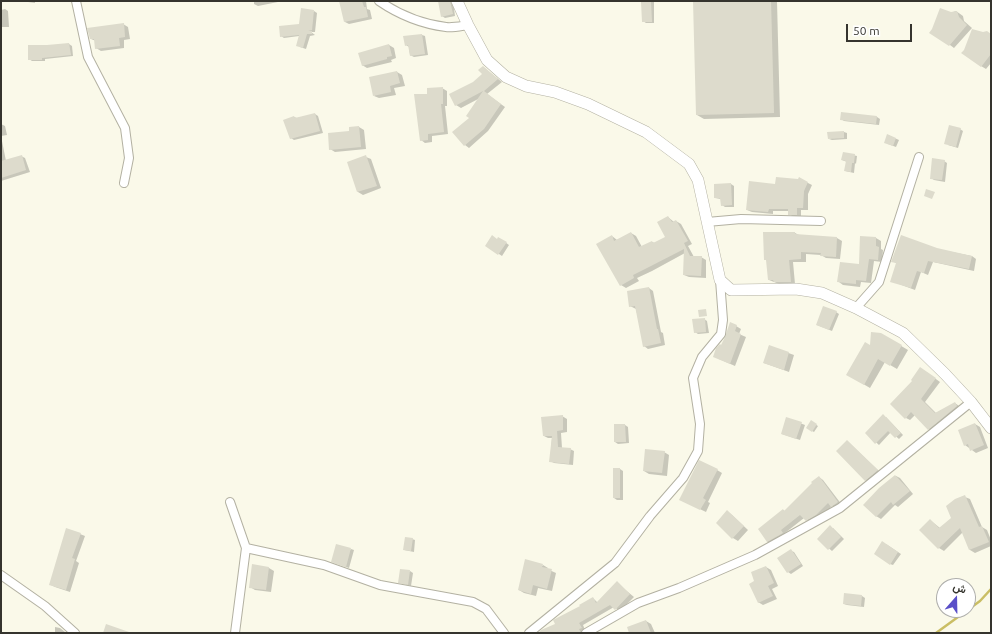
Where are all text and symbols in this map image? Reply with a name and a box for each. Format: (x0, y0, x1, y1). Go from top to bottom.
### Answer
scale bar (848, 16, 914, 42)
text: 50 m (853, 24, 880, 37)
north arrow (936, 578, 976, 618)
text: ش (951, 580, 968, 596)

